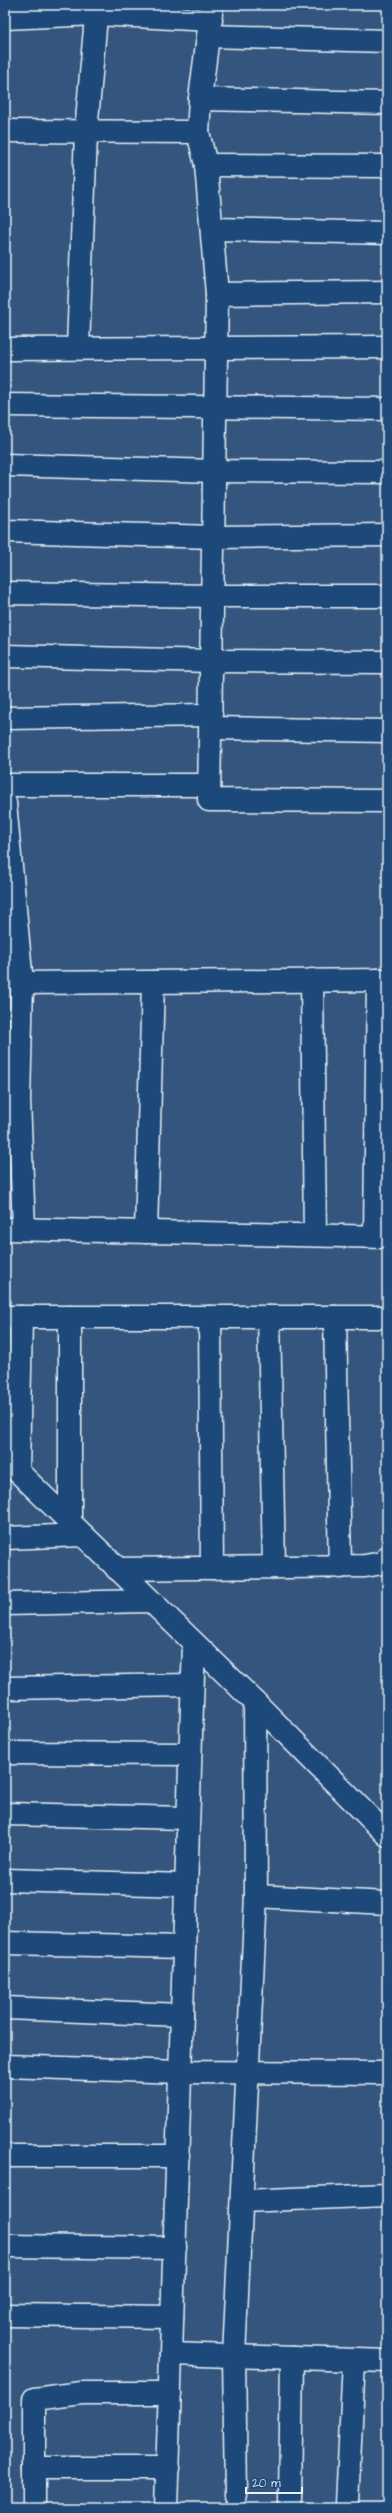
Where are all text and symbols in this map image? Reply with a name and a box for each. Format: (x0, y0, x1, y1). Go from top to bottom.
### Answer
scale bar (246, 2469, 302, 2495)
text: 20 m (252, 2475, 281, 2492)

